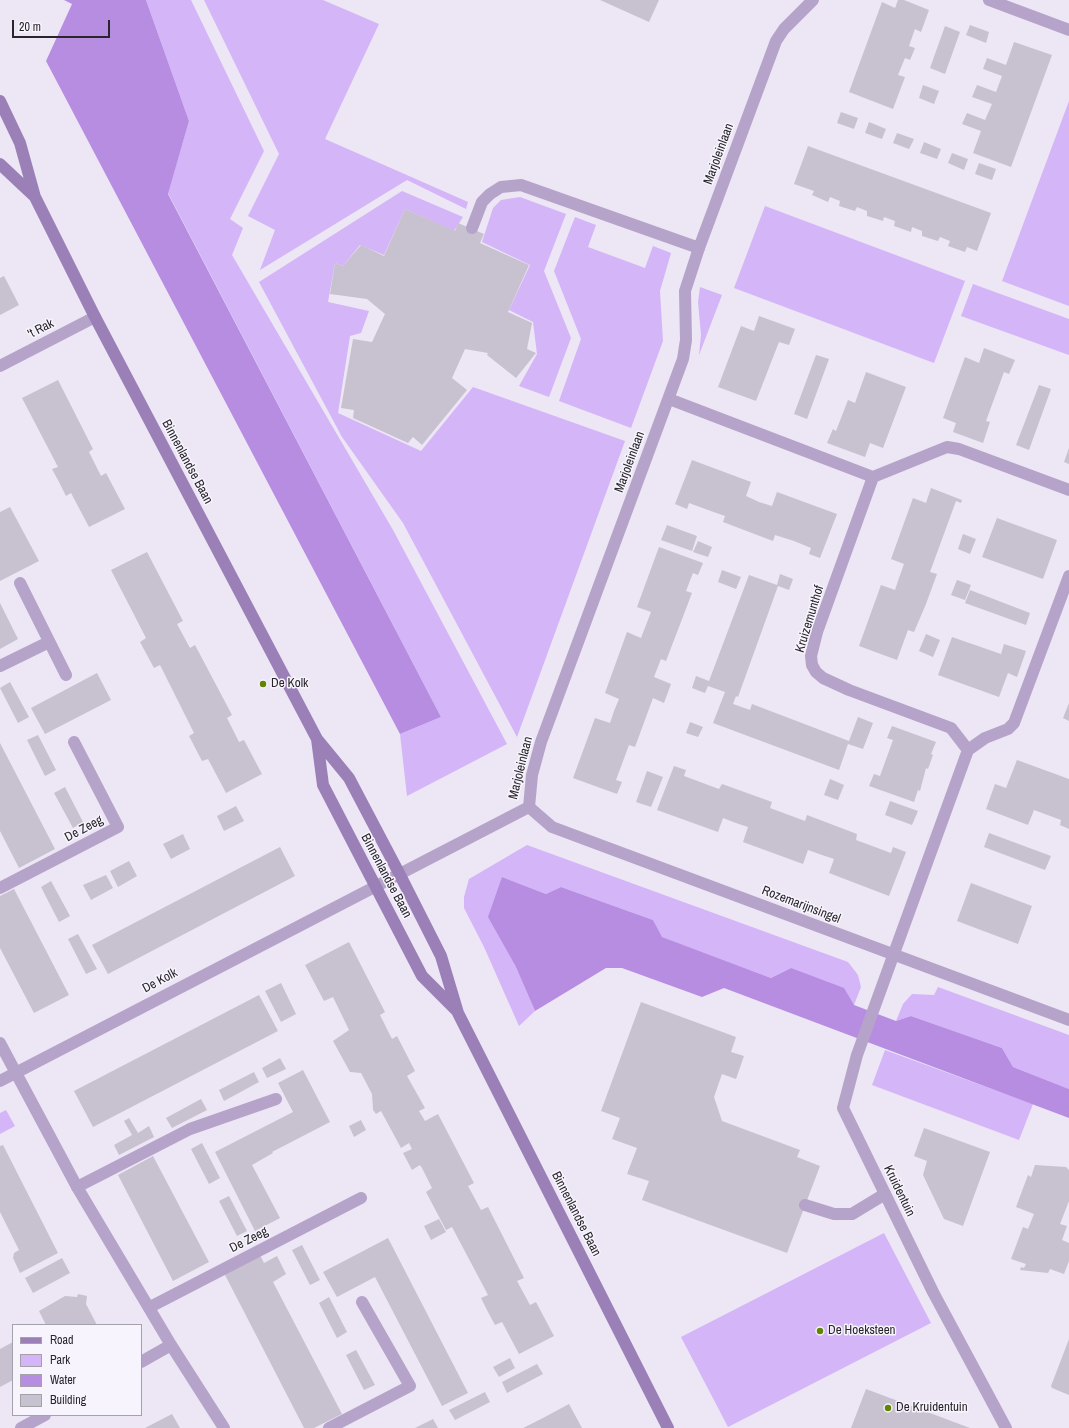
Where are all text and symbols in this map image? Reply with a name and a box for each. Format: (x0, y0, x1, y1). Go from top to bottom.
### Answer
scale bar (14, 12, 112, 38)
text: 20 m (19, 19, 41, 35)
street label: Marjoleinlaan (701, 121, 737, 187)
street label: 't Rak (25, 316, 57, 342)
street label: Binnenlandse Baan (158, 417, 216, 507)
street label: Marjoleinlaan (612, 429, 648, 495)
street label: Kruizemunthof (792, 584, 828, 654)
place label: De Kolk (271, 676, 308, 692)
marker: De Kolk (258, 679, 268, 689)
street label: Marjoleinlaan (506, 735, 536, 801)
street label: De Zeeg (62, 813, 106, 845)
street label: Binnenlandse Baan (357, 831, 415, 921)
street label: Rozemarijnsingel (759, 883, 843, 927)
street label: De Kolk (140, 965, 180, 997)
street label: Kruidentuin (880, 1163, 918, 1219)
street label: Binnenlandse Baan (548, 1169, 604, 1259)
street label: De Zeeg (227, 1224, 271, 1256)
place label: De Hoeksteen (828, 1323, 896, 1339)
legend (12, 1324, 142, 1416)
marker: De Hoeksteen (815, 1326, 825, 1336)
text: Road (50, 1332, 74, 1348)
text: Park (50, 1352, 70, 1368)
text: Water (50, 1372, 76, 1388)
text: Building (50, 1392, 86, 1408)
place label: De Kruidentuin (896, 1400, 968, 1416)
marker: De Kruidentuin (883, 1403, 893, 1413)

